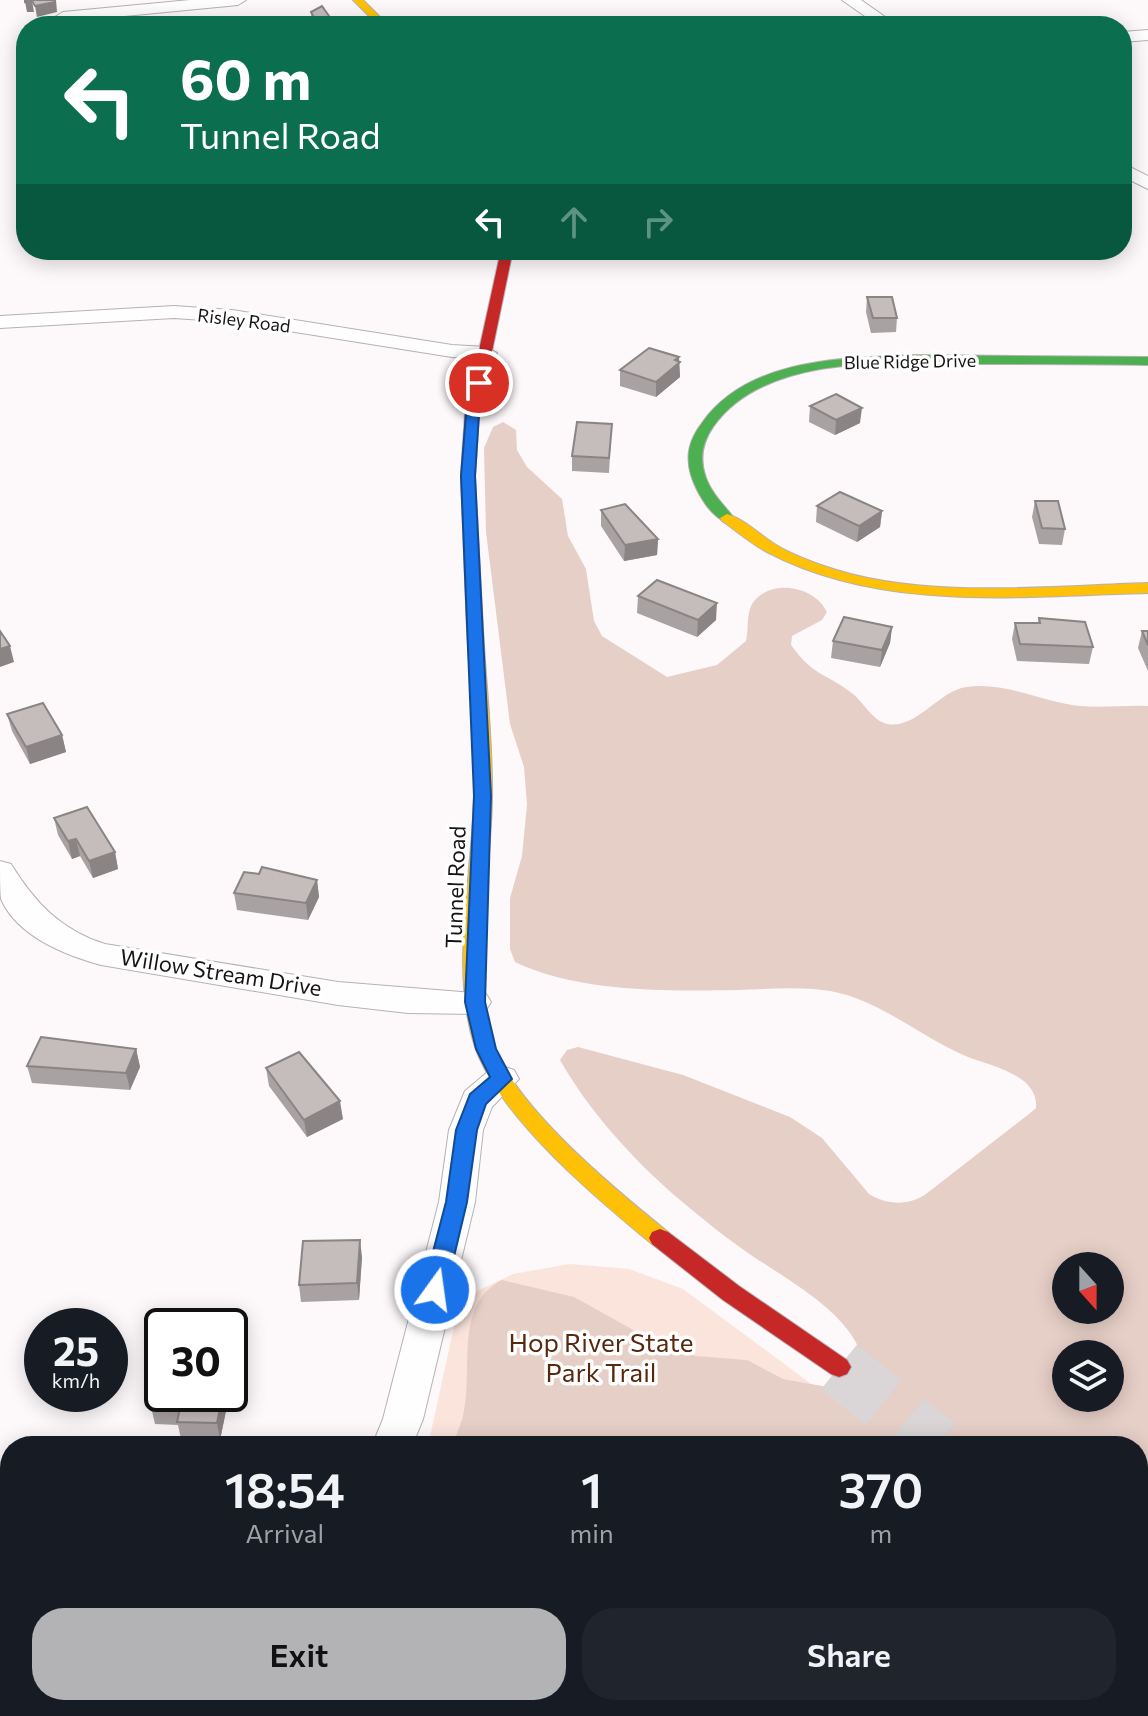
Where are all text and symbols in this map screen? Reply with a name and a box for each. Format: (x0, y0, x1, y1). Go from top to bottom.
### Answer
text: 60 m (180, 43, 311, 112)
icon: left (48, 48, 152, 152)
text: Tunnel Road (180, 112, 381, 156)
icon: left (468, 200, 512, 244)
icon: ahead (552, 200, 596, 244)
icon: right (636, 200, 680, 244)
street label: Risley Road (196, 303, 292, 337)
pin (445, 349, 513, 417)
street label: Blue Ridge Drive (844, 349, 976, 373)
icon: arrive (457, 361, 501, 405)
street label: Tunnel Road (439, 825, 471, 949)
street label: Willow Stream Drive (118, 943, 324, 1001)
position arrow (393, 1248, 477, 1332)
north arrow (1052, 1252, 1124, 1324)
map controls (1052, 1252, 1124, 1412)
speed limit sign: 30 (144, 1308, 248, 1412)
text: 25 (53, 1325, 99, 1374)
park label: Hop River State Park Trail (509, 1326, 693, 1387)
button: layers (1052, 1340, 1124, 1412)
text: km/h (52, 1368, 100, 1392)
text: 18:54 (225, 1459, 345, 1518)
text: 1 (581, 1459, 602, 1518)
text: 370 (838, 1459, 923, 1518)
text: Arrival (245, 1517, 324, 1548)
text: min (569, 1517, 614, 1548)
text: m (870, 1517, 892, 1548)
button: Exit (32, 1608, 566, 1700)
button: Share (582, 1608, 1116, 1700)

